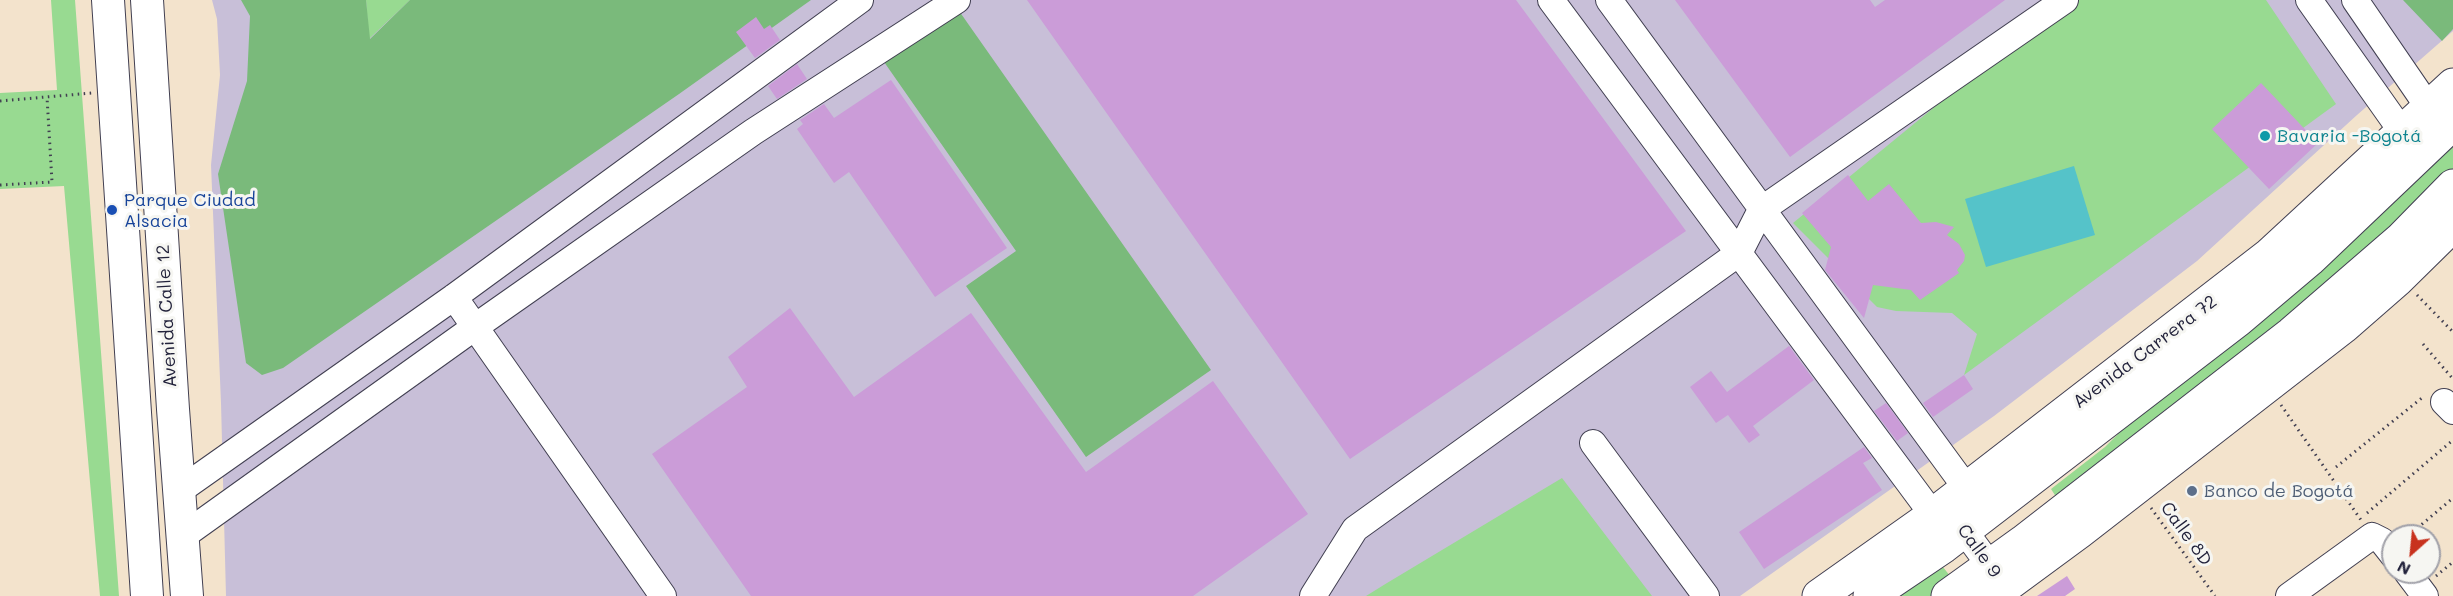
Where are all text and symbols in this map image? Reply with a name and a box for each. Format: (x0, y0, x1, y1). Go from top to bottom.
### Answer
place label: Bavaria -Bogotá (2277, 125, 2421, 147)
marker: Bavaria -Bogotá (2258, 129, 2272, 143)
place label: Parque Ciudad Alsacia (124, 189, 256, 232)
marker: Parque Ciudad Alsacia (105, 203, 119, 217)
street label: Avenida Calle 12 (152, 244, 182, 388)
street label: Avenida Carrera 72 (2069, 291, 2221, 413)
place label: Banco de Bogotá (2204, 480, 2354, 502)
marker: Banco de Bogotá (2185, 484, 2199, 498)
street label: Calle 8D (2156, 498, 2216, 570)
street label: Calle 9 (1952, 520, 2006, 582)
north arrow (2381, 524, 2441, 584)
text: N (2393, 557, 2414, 581)

